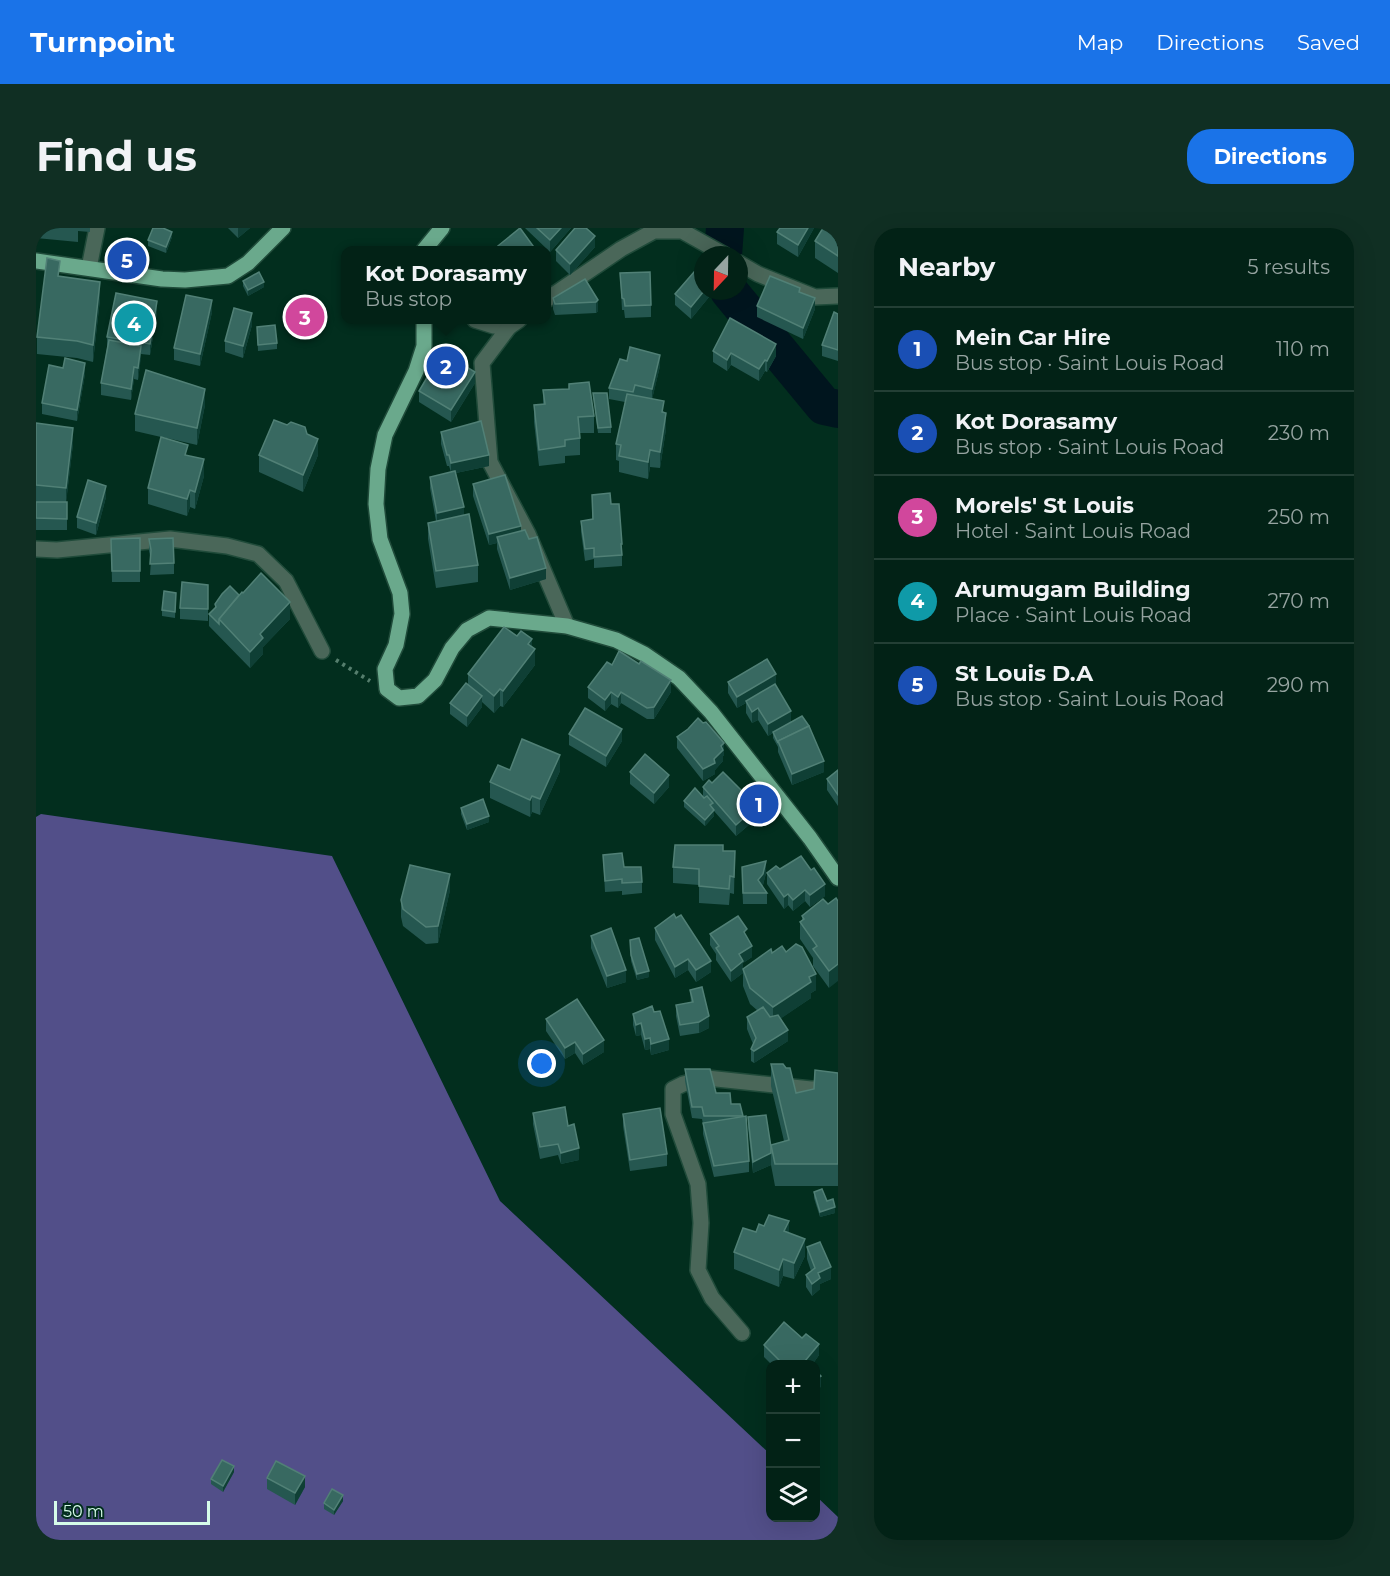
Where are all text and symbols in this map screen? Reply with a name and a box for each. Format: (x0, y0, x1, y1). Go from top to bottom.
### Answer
text: Turnpoint (30, 25, 175, 59)
text: Map (1077, 30, 1123, 55)
text: Directions (1156, 30, 1264, 55)
text: Saved (1297, 30, 1360, 55)
button: Directions (1187, 129, 1354, 184)
text: Find us (36, 130, 197, 182)
pin: 5 (108, 237, 146, 282)
popup (341, 246, 551, 324)
north arrow (694, 246, 748, 300)
text: Nearby (898, 251, 995, 283)
text: 5 results (1247, 255, 1330, 279)
text: Kot Dorasamy (365, 260, 527, 287)
text: Bus stop (365, 287, 452, 311)
pin: 3 (286, 294, 324, 340)
pin: 4 (114, 300, 154, 346)
text: Mein Car Hire (955, 324, 1111, 351)
text: 1 (914, 337, 921, 361)
text: 110 m (1276, 337, 1330, 361)
pin: 2 (426, 344, 466, 388)
text: Bus stop · Saint Louis Road (955, 351, 1224, 375)
text: Kot Dorasamy (955, 408, 1117, 435)
text: 2 (912, 421, 923, 445)
text: 230 m (1268, 421, 1330, 445)
text: Bus stop · Saint Louis Road (955, 435, 1224, 459)
text: Morels' St Louis (955, 492, 1134, 519)
text: 3 (912, 505, 923, 529)
text: 250 m (1268, 505, 1330, 529)
text: Hotel · Saint Louis Road (955, 519, 1191, 543)
text: Arumugam Building (955, 576, 1191, 603)
text: 4 (911, 589, 924, 613)
text: 270 m (1268, 589, 1330, 613)
text: Place · Saint Louis Road (955, 603, 1192, 627)
text: St Louis D.A (955, 660, 1093, 687)
text: 5 (912, 673, 923, 697)
text: 290 m (1267, 673, 1330, 697)
text: Bus stop · Saint Louis Road (955, 687, 1224, 711)
pin: 1 (740, 782, 778, 826)
your location (527, 1049, 556, 1078)
map controls (766, 1360, 820, 1522)
button: + (766, 1360, 820, 1414)
button: − (766, 1414, 820, 1468)
button: layers (766, 1468, 820, 1522)
scale bar (54, 1498, 210, 1526)
text: 50 m (63, 1502, 104, 1521)

